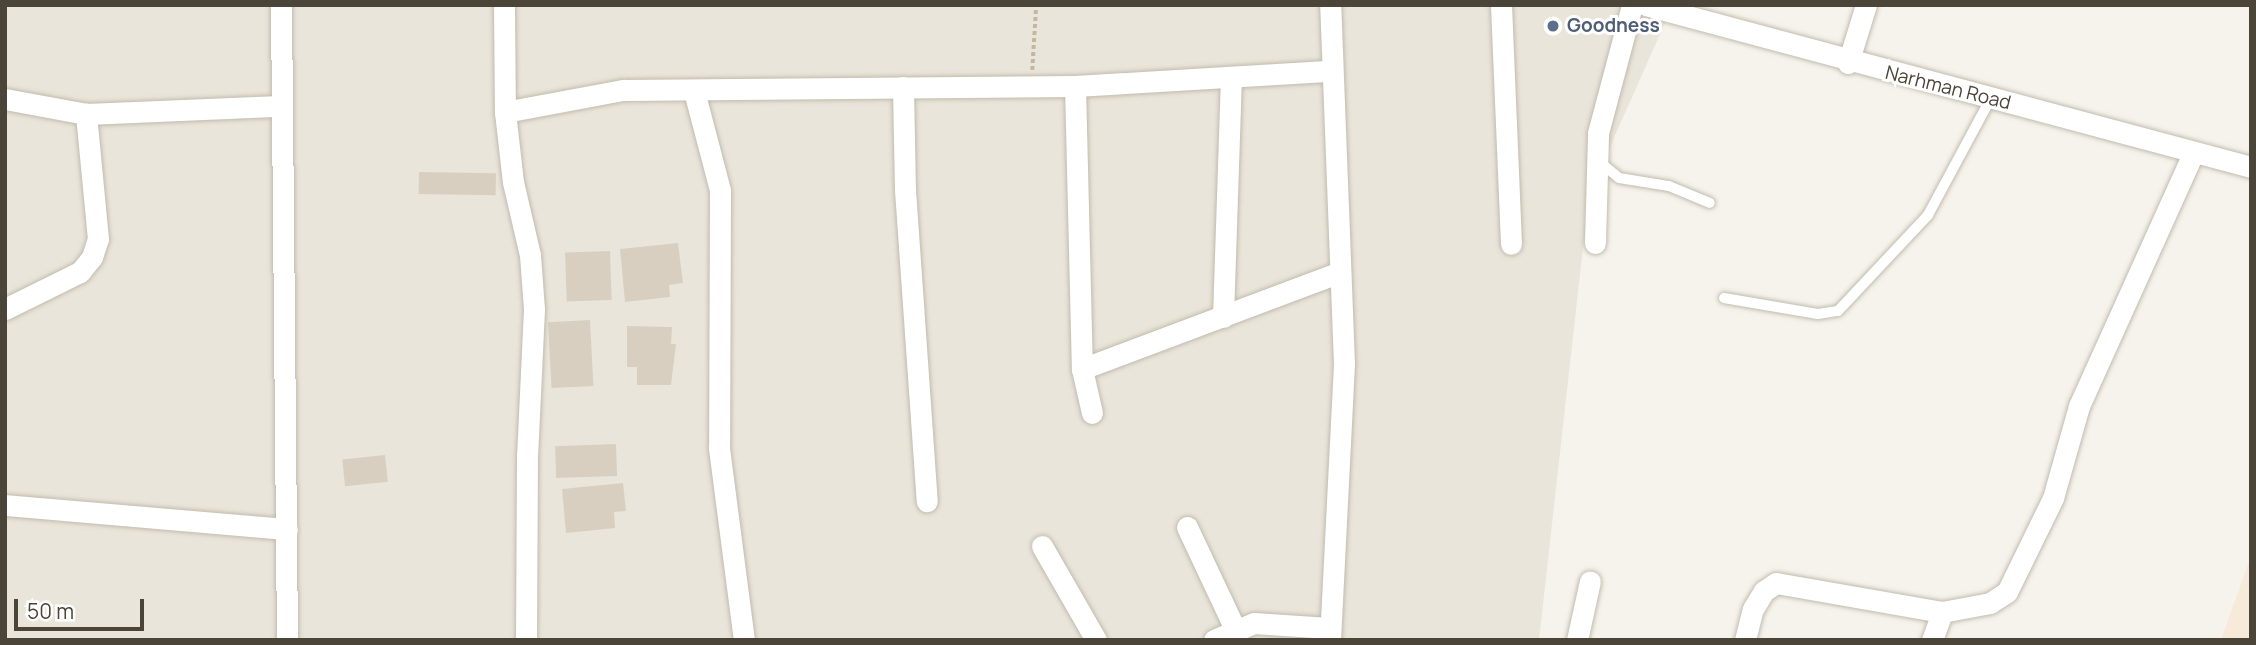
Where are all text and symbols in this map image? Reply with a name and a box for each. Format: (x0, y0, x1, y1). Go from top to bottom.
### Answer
place label: Goodness (1567, 15, 1660, 37)
marker: Goodness (1545, 18, 1561, 34)
street label: Narhman Road (1883, 61, 2013, 115)
scale bar (18, 586, 147, 630)
text: 50 m (27, 597, 74, 625)

